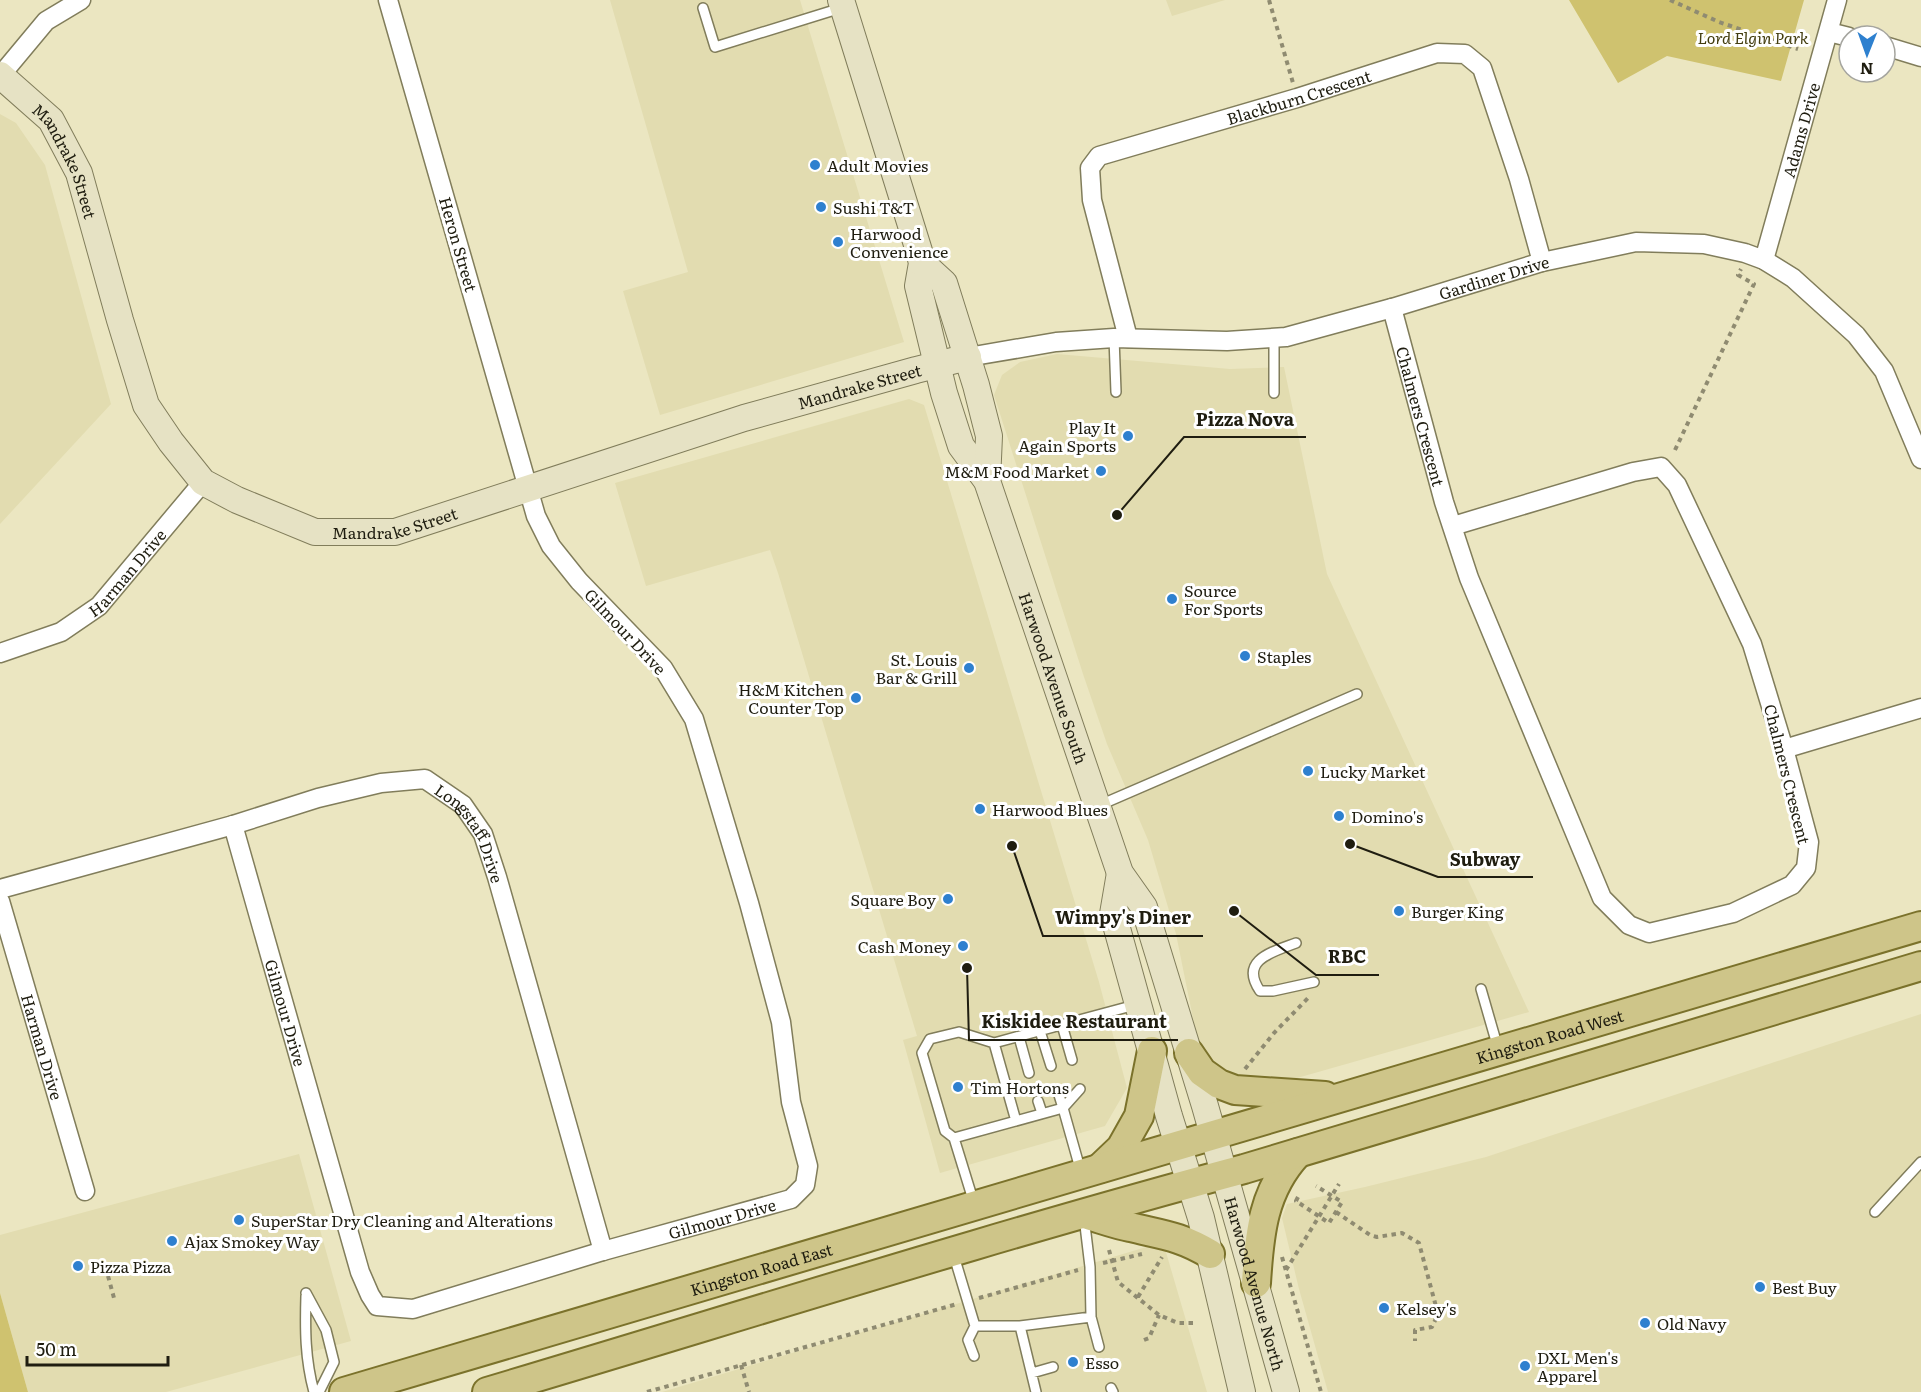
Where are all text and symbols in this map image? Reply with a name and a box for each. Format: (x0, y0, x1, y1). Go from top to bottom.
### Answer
north arrow (1837, 24, 1897, 84)
park label: Lord Elgin Park (1698, 25, 1809, 49)
text: N (1860, 58, 1874, 82)
street label: Blackburn Crescent (1224, 63, 1374, 130)
street label: Adams Drive (1776, 80, 1825, 180)
street label: Mandrake Street (27, 97, 103, 222)
place label: Adult Movies (827, 153, 928, 177)
marker: Adult Movies (808, 158, 822, 172)
street label: Heron Street (434, 194, 484, 295)
place label: Sushi T&T (833, 195, 914, 219)
marker: Sushi T&T (814, 200, 828, 214)
place label: Harwood Convenience (850, 221, 948, 263)
marker: Harwood Convenience (831, 235, 845, 249)
street label: Gardiner Drive (1436, 249, 1551, 305)
street label: Chalmers Crescent (1391, 344, 1451, 489)
street label: Mandrake Street (795, 357, 924, 415)
callout: Pizza Nova (1184, 401, 1306, 437)
text: Pizza Nova (1196, 405, 1295, 432)
place label: Play It Again Sports (1018, 415, 1117, 457)
marker: Play It Again Sports (1121, 429, 1135, 443)
place label: M&M Food Market (945, 459, 1090, 483)
marker: M&M Food Market (1094, 464, 1108, 478)
street label: Mandrake Street (332, 500, 461, 544)
street label: Harman Drive (83, 523, 171, 622)
place label: Source For Sports (1184, 578, 1263, 620)
street label: Gilmour Drive (580, 582, 672, 680)
street label: Harwood Avenue South (1014, 589, 1094, 767)
marker: Source For Sports (1165, 592, 1179, 606)
place label: Staples (1257, 644, 1311, 668)
place label: St. Louis Bar & Grill (875, 647, 957, 689)
marker: Staples (1238, 649, 1252, 663)
marker: St. Louis Bar & Grill (962, 661, 976, 675)
place label: H&M Kitchen Counter Top (738, 677, 844, 719)
marker: H&M Kitchen Counter Top (849, 691, 863, 705)
street label: Chalmers Crescent (1759, 701, 1817, 847)
place label: Lucky Market (1320, 759, 1426, 783)
marker: Lucky Market (1301, 764, 1315, 778)
street label: Longstaff Drive (430, 777, 510, 886)
place label: Harwood Blues (992, 797, 1108, 821)
marker: Harwood Blues (973, 802, 987, 816)
place label: Domino's (1351, 804, 1423, 828)
marker: Domino's (1332, 809, 1346, 823)
callout: Subway (1438, 841, 1533, 877)
text: Subway (1450, 845, 1520, 872)
place label: Square Boy (851, 887, 937, 911)
marker: Square Boy (941, 892, 955, 906)
place label: Burger King (1411, 899, 1504, 923)
callout: Wimpy's Diner (1043, 900, 1203, 936)
text: Wimpy's Diner (1055, 903, 1191, 930)
marker: Burger King (1392, 904, 1406, 918)
place label: Cash Money (858, 934, 952, 958)
marker: Cash Money (956, 939, 970, 953)
callout: RBC (1316, 939, 1379, 975)
text: RBC (1328, 942, 1366, 969)
street label: Gilmour Drive (260, 956, 313, 1069)
street label: Harman Drive (16, 991, 70, 1103)
street label: Kingston Road West (1473, 1002, 1627, 1069)
callout: Kiskidee Restaurant (969, 1004, 1178, 1040)
text: Kiskidee Restaurant (981, 1007, 1167, 1034)
place label: Tim Hortons (970, 1075, 1069, 1099)
marker: Tim Hortons (951, 1080, 965, 1094)
street label: Gilmour Drive (666, 1192, 778, 1244)
street label: Harwood Avenue North (1219, 1193, 1292, 1374)
place label: SuperStar Dry Cleaning and Alterations (251, 1208, 553, 1232)
marker: SuperStar Dry Cleaning and Alterations (232, 1213, 246, 1227)
place label: Ajax Smokey Way (184, 1229, 321, 1253)
marker: Ajax Smokey Way (165, 1234, 179, 1248)
street label: Kingston Road East (687, 1236, 836, 1301)
place label: Pizza Pizza (90, 1254, 172, 1278)
marker: Pizza Pizza (71, 1259, 85, 1273)
place label: Best Buy (1772, 1275, 1838, 1299)
marker: Best Buy (1753, 1280, 1767, 1294)
place label: Kelsey's (1396, 1296, 1456, 1320)
marker: Kelsey's (1377, 1301, 1391, 1315)
place label: Old Navy (1657, 1311, 1727, 1335)
marker: Old Navy (1638, 1316, 1652, 1330)
scale bar (27, 1329, 168, 1367)
text: 50 m (36, 1335, 77, 1362)
place label: DXL Men's Apparel (1537, 1345, 1618, 1387)
place label: Esso (1085, 1350, 1119, 1374)
marker: Esso (1066, 1355, 1080, 1369)
marker: DXL Men's Apparel (1518, 1359, 1532, 1373)

